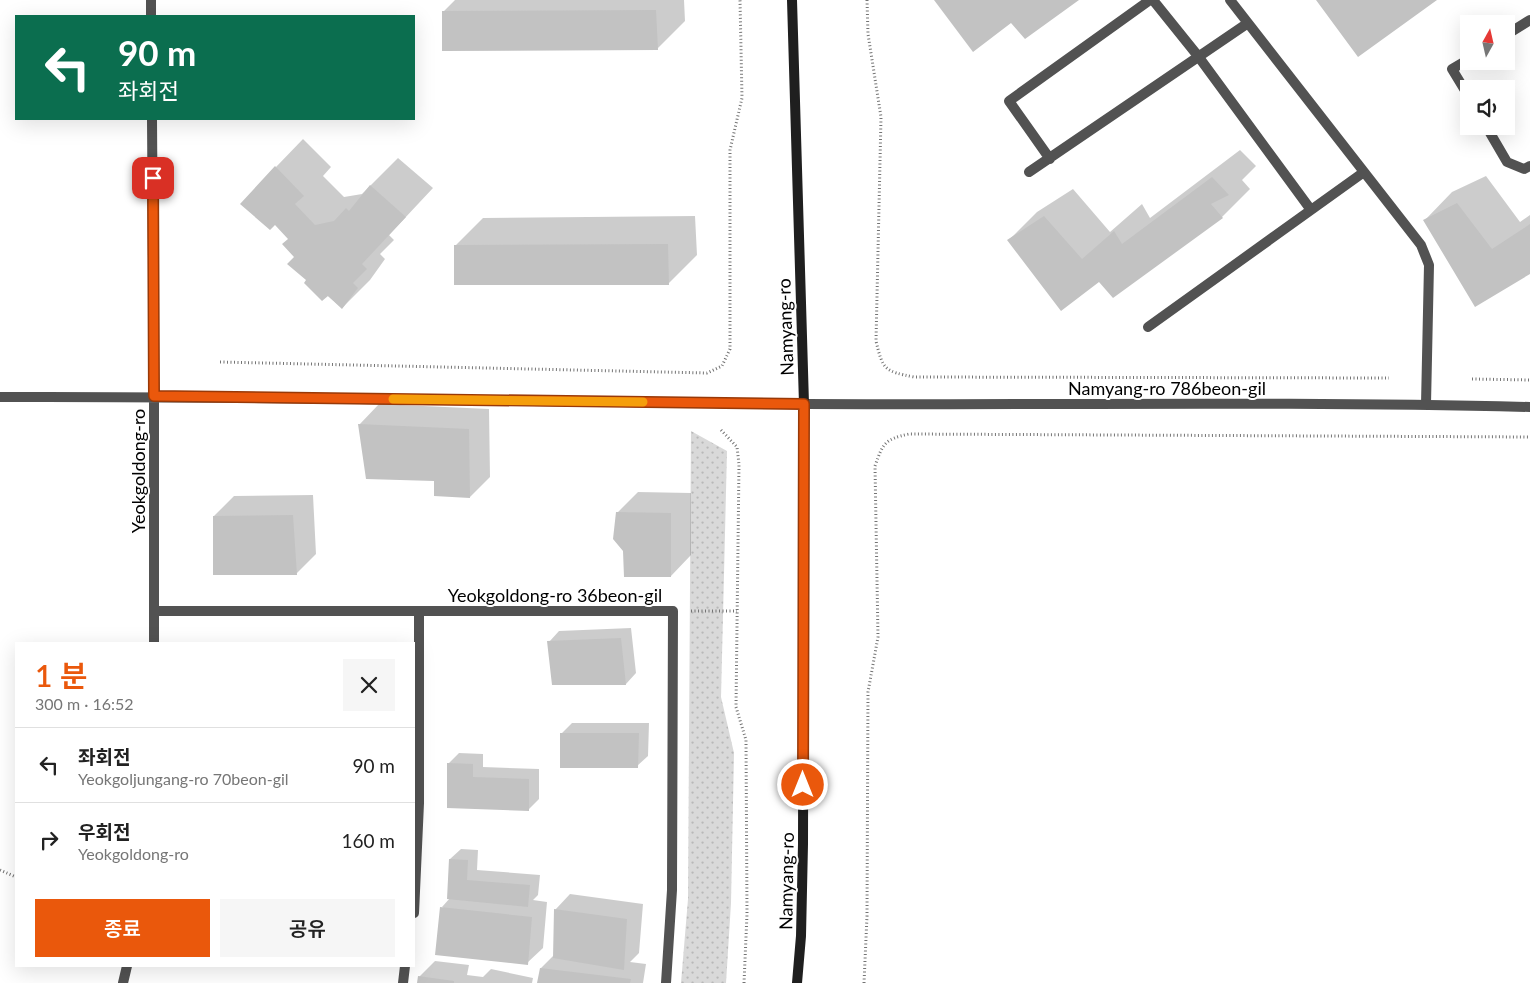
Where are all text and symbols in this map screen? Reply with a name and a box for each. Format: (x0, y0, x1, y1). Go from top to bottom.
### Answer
north arrow (1460, 15, 1515, 70)
map controls (1460, 15, 1515, 135)
text: 90 m (118, 31, 196, 73)
icon: left (35, 35, 100, 100)
text: 좌회전 (118, 77, 179, 104)
button: sound (1460, 80, 1515, 135)
pin (132, 157, 174, 199)
icon: arrive (139, 164, 167, 192)
street label: Namyang-ro (772, 278, 798, 376)
street label: Namyang-ro 786beon-gil (1068, 377, 1266, 399)
street label: Yeokgoldong-ro (127, 409, 149, 533)
street label: Yeokgoldong-ro 36beon-gil (448, 584, 662, 606)
text: 1 분 (35, 657, 87, 693)
button: close (343, 659, 395, 711)
text: 300 m · 16:52 (35, 694, 134, 713)
text: 좌회전 (78, 745, 130, 768)
icon: left (35, 751, 63, 779)
text: 90 m (352, 754, 395, 777)
position arrow (776, 758, 828, 810)
text: Yeokgoljungang-ro 70beon-gil (78, 769, 289, 788)
text: 우회전 (78, 820, 130, 843)
icon: right (35, 826, 63, 854)
text: 160 m (341, 829, 395, 852)
street label: Namyang-ro (774, 832, 798, 930)
text: Yeokgoldong-ro (78, 844, 189, 863)
button: 종료 (35, 899, 210, 957)
button: 공유 (220, 899, 395, 957)

